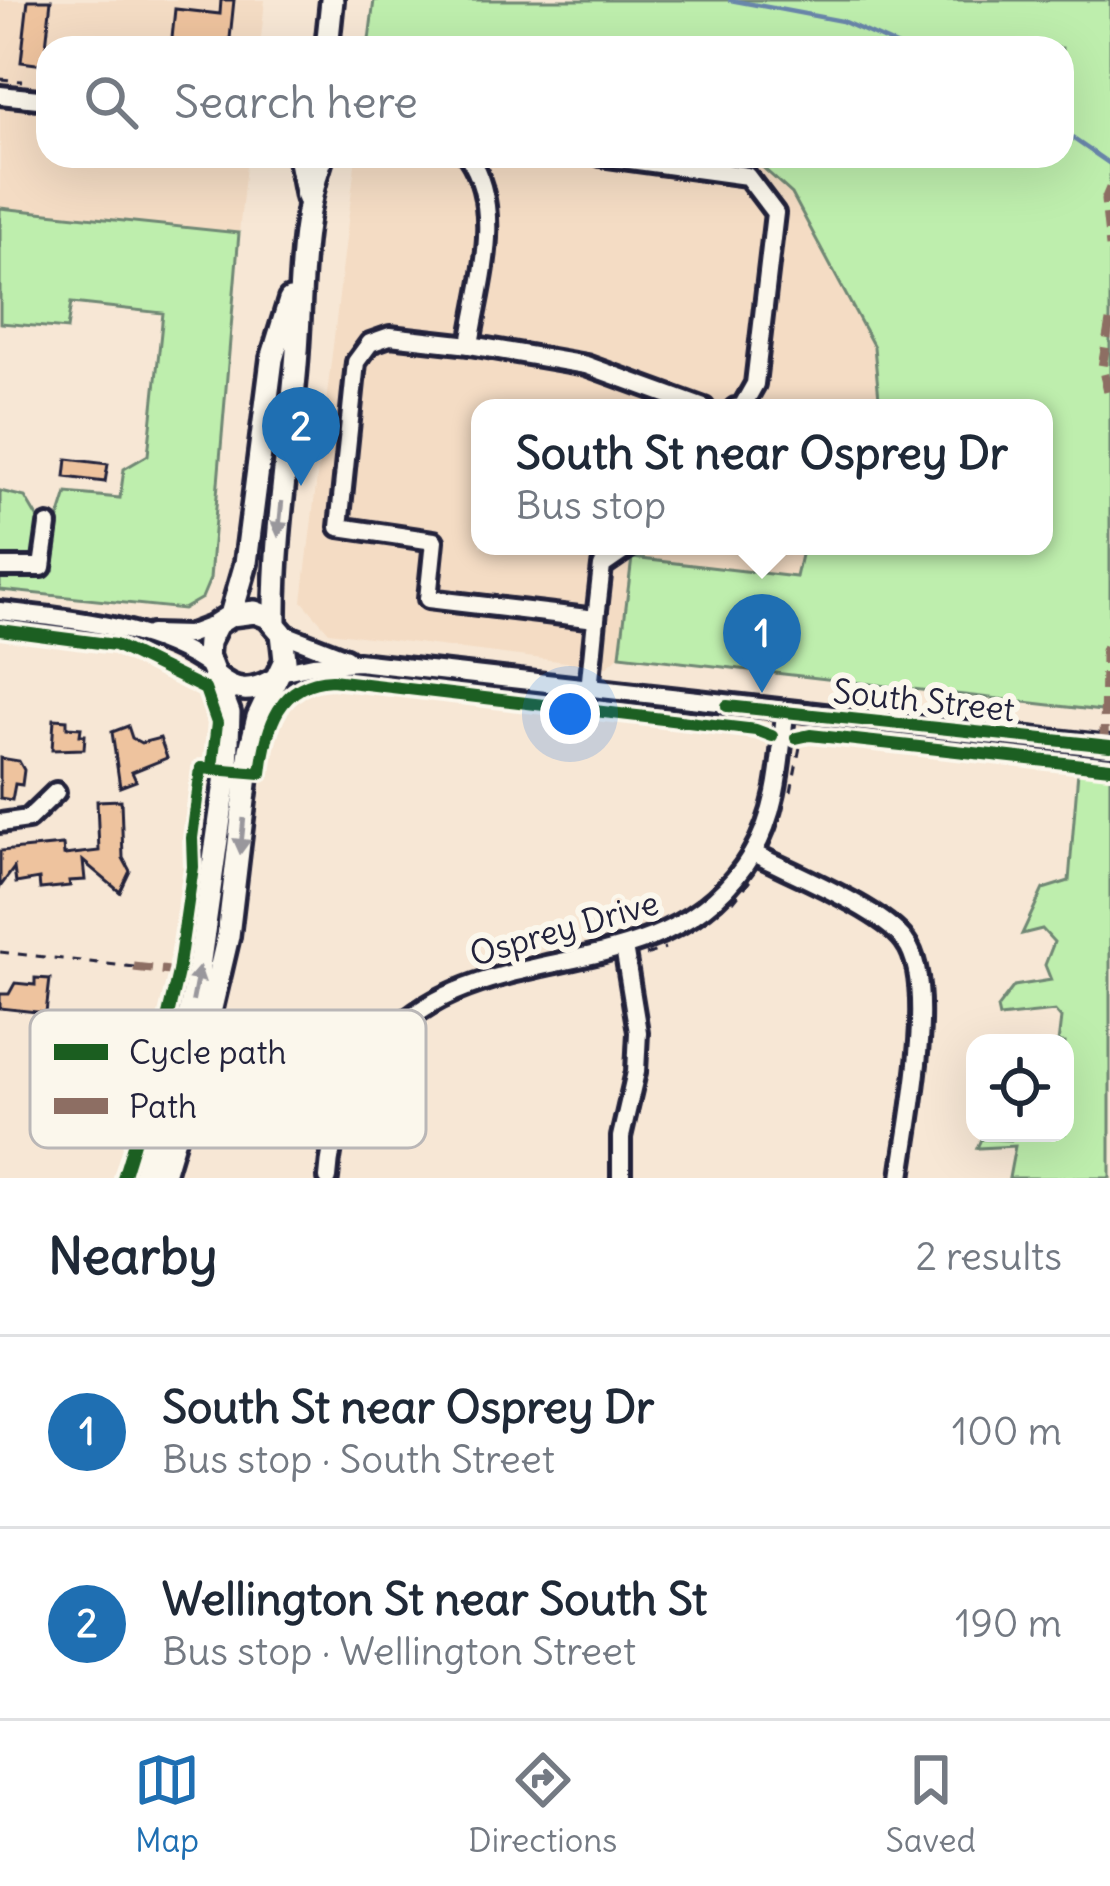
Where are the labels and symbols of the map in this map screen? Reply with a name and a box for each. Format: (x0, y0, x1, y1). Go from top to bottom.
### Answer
pin: 2 (262, 387, 340, 486)
one-way arrow (270, 500, 289, 538)
pin: 1 (723, 594, 801, 693)
street label: South Street (831, 670, 1017, 730)
your location (540, 684, 600, 744)
one-way arrow (232, 818, 251, 855)
street label: Osprey Drive (465, 881, 663, 975)
one-way arrow (187, 964, 206, 1002)
legend (30, 1010, 426, 1148)
text: Cycle path (129, 1031, 287, 1073)
text: Path (129, 1085, 197, 1127)

